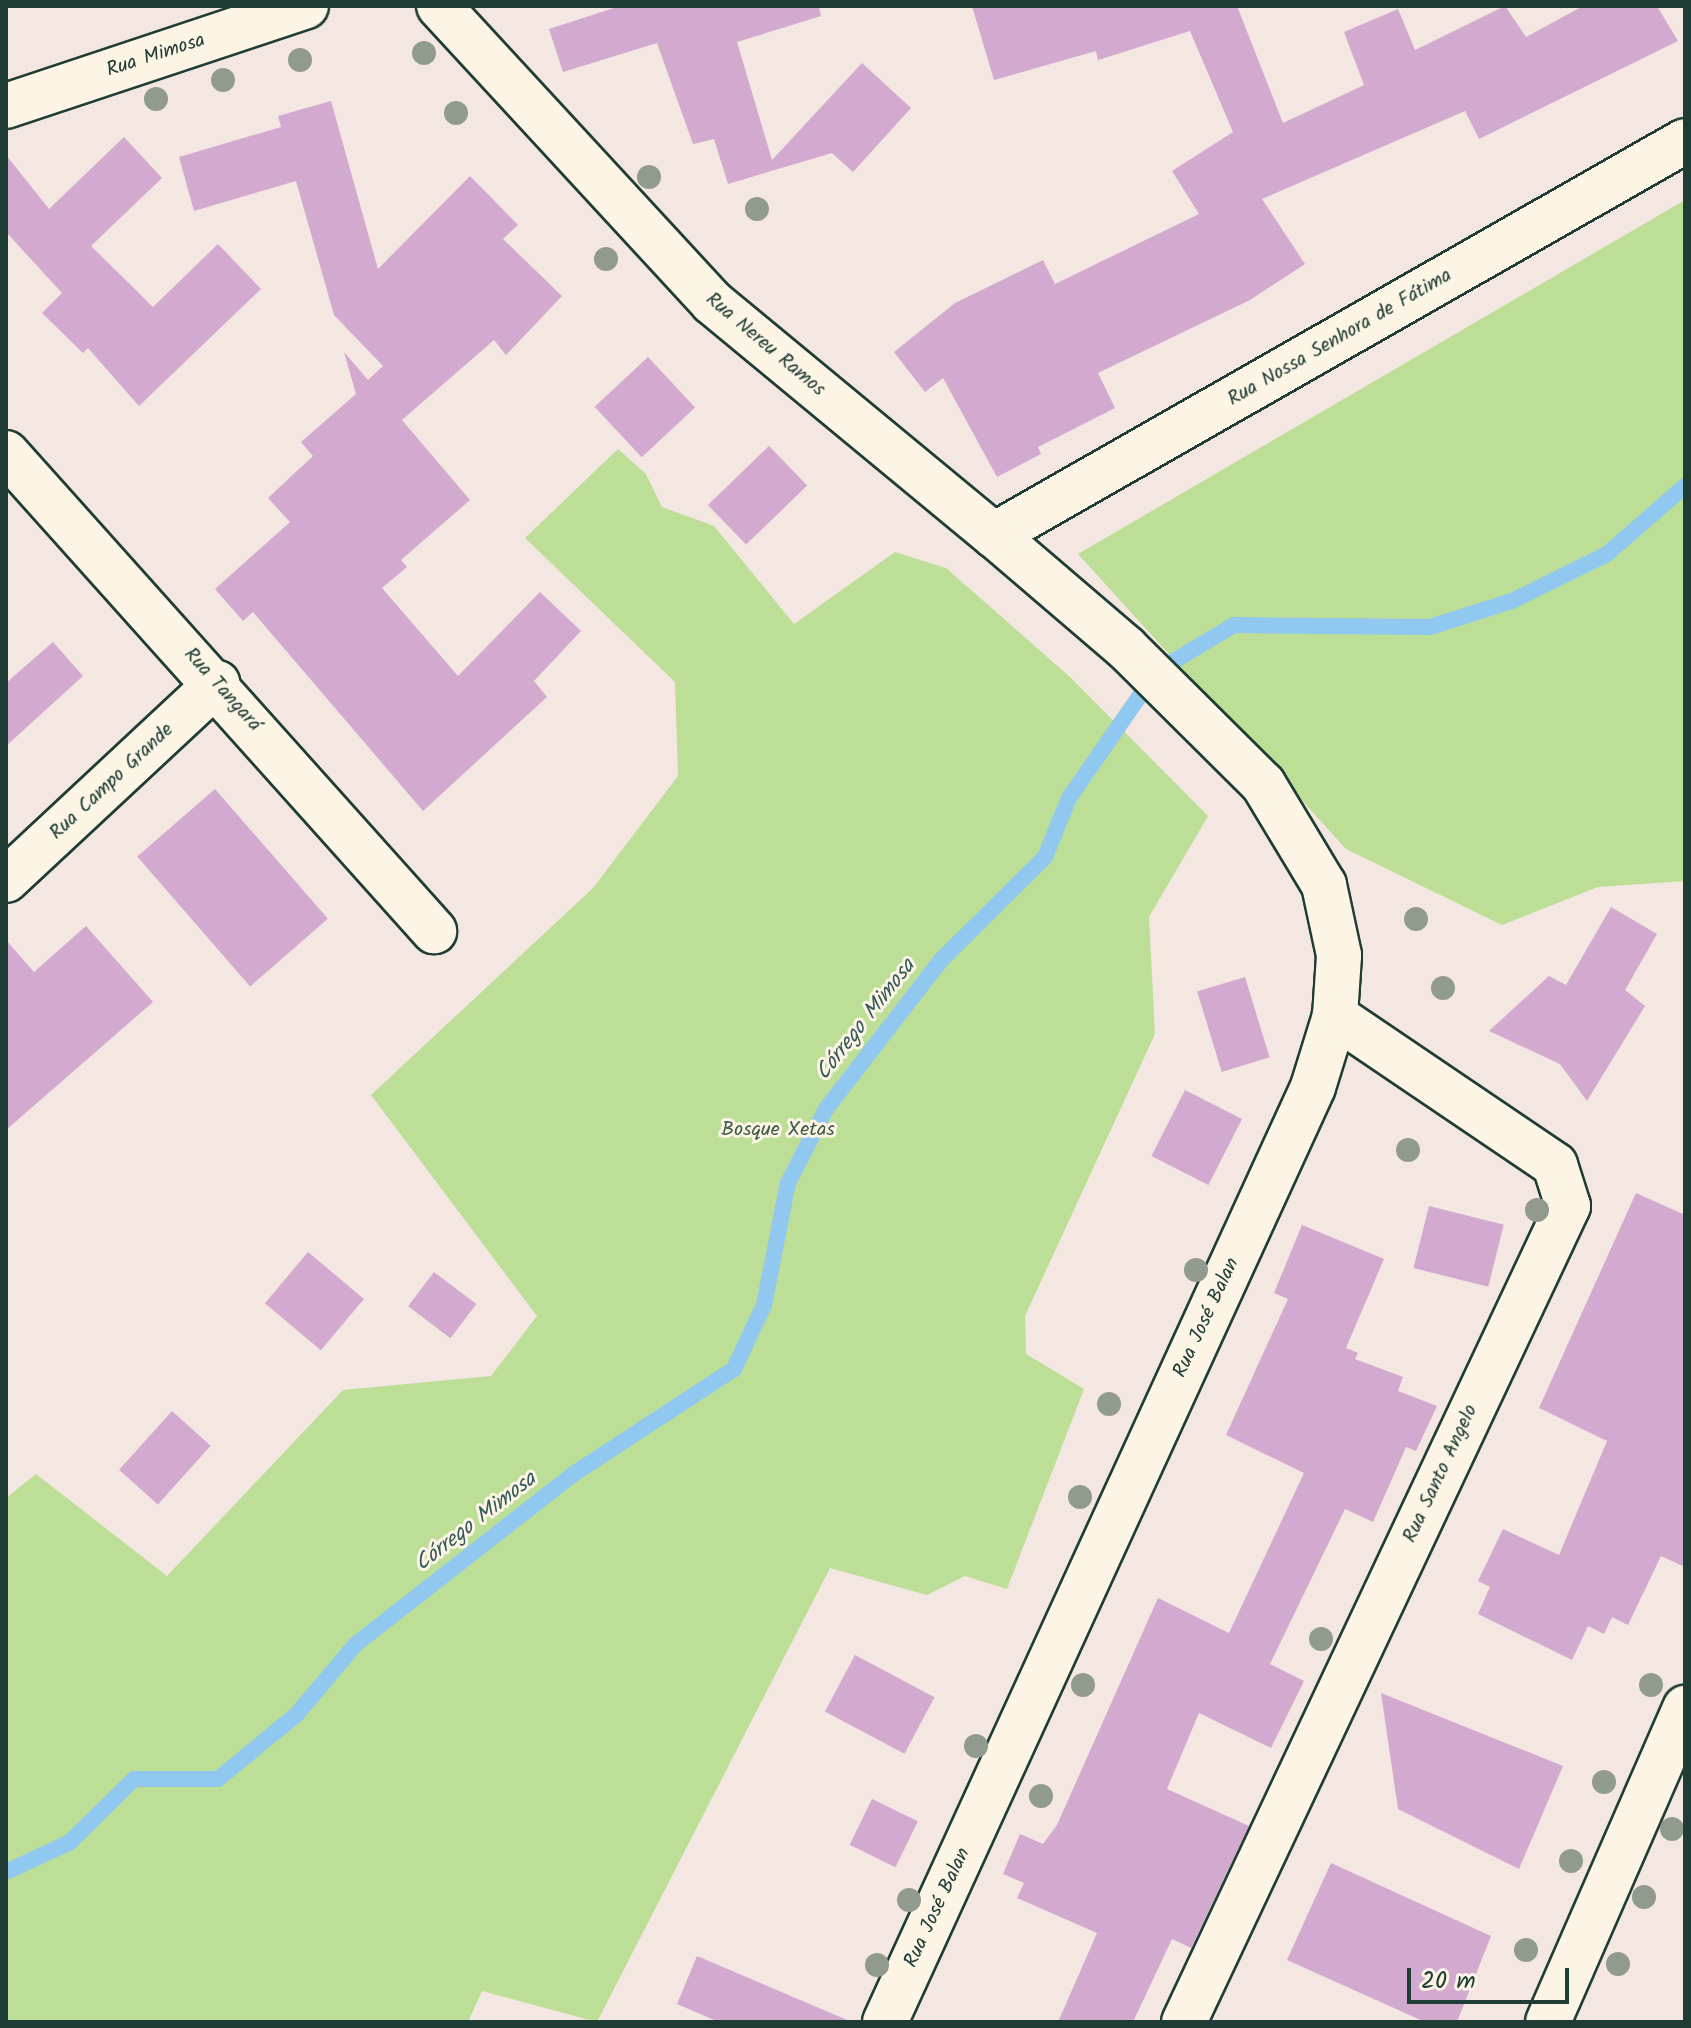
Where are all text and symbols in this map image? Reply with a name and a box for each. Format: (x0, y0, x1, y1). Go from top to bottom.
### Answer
street label: Rua Mimosa (104, 29, 208, 83)
street label: Rua Nossa Senhora de Fátima (1224, 264, 1456, 412)
street label: Rua Nereu Ramos (700, 288, 830, 402)
street label: Rua Tangará (178, 643, 266, 737)
street label: Rua Campo Grande (45, 719, 179, 845)
water label: Córrego Mimosa (810, 954, 922, 1086)
park label: Bosque Xetas (721, 1118, 835, 1142)
street label: Rua José Balan (1169, 1254, 1245, 1382)
street label: Rua Santo Angelo (1399, 1401, 1483, 1547)
water label: Córrego Mimosa (410, 1466, 542, 1578)
street label: Rua José Balan (900, 1844, 976, 1972)
scale bar (1411, 1952, 1573, 2002)
text: 20 m (1421, 1962, 1476, 2001)

